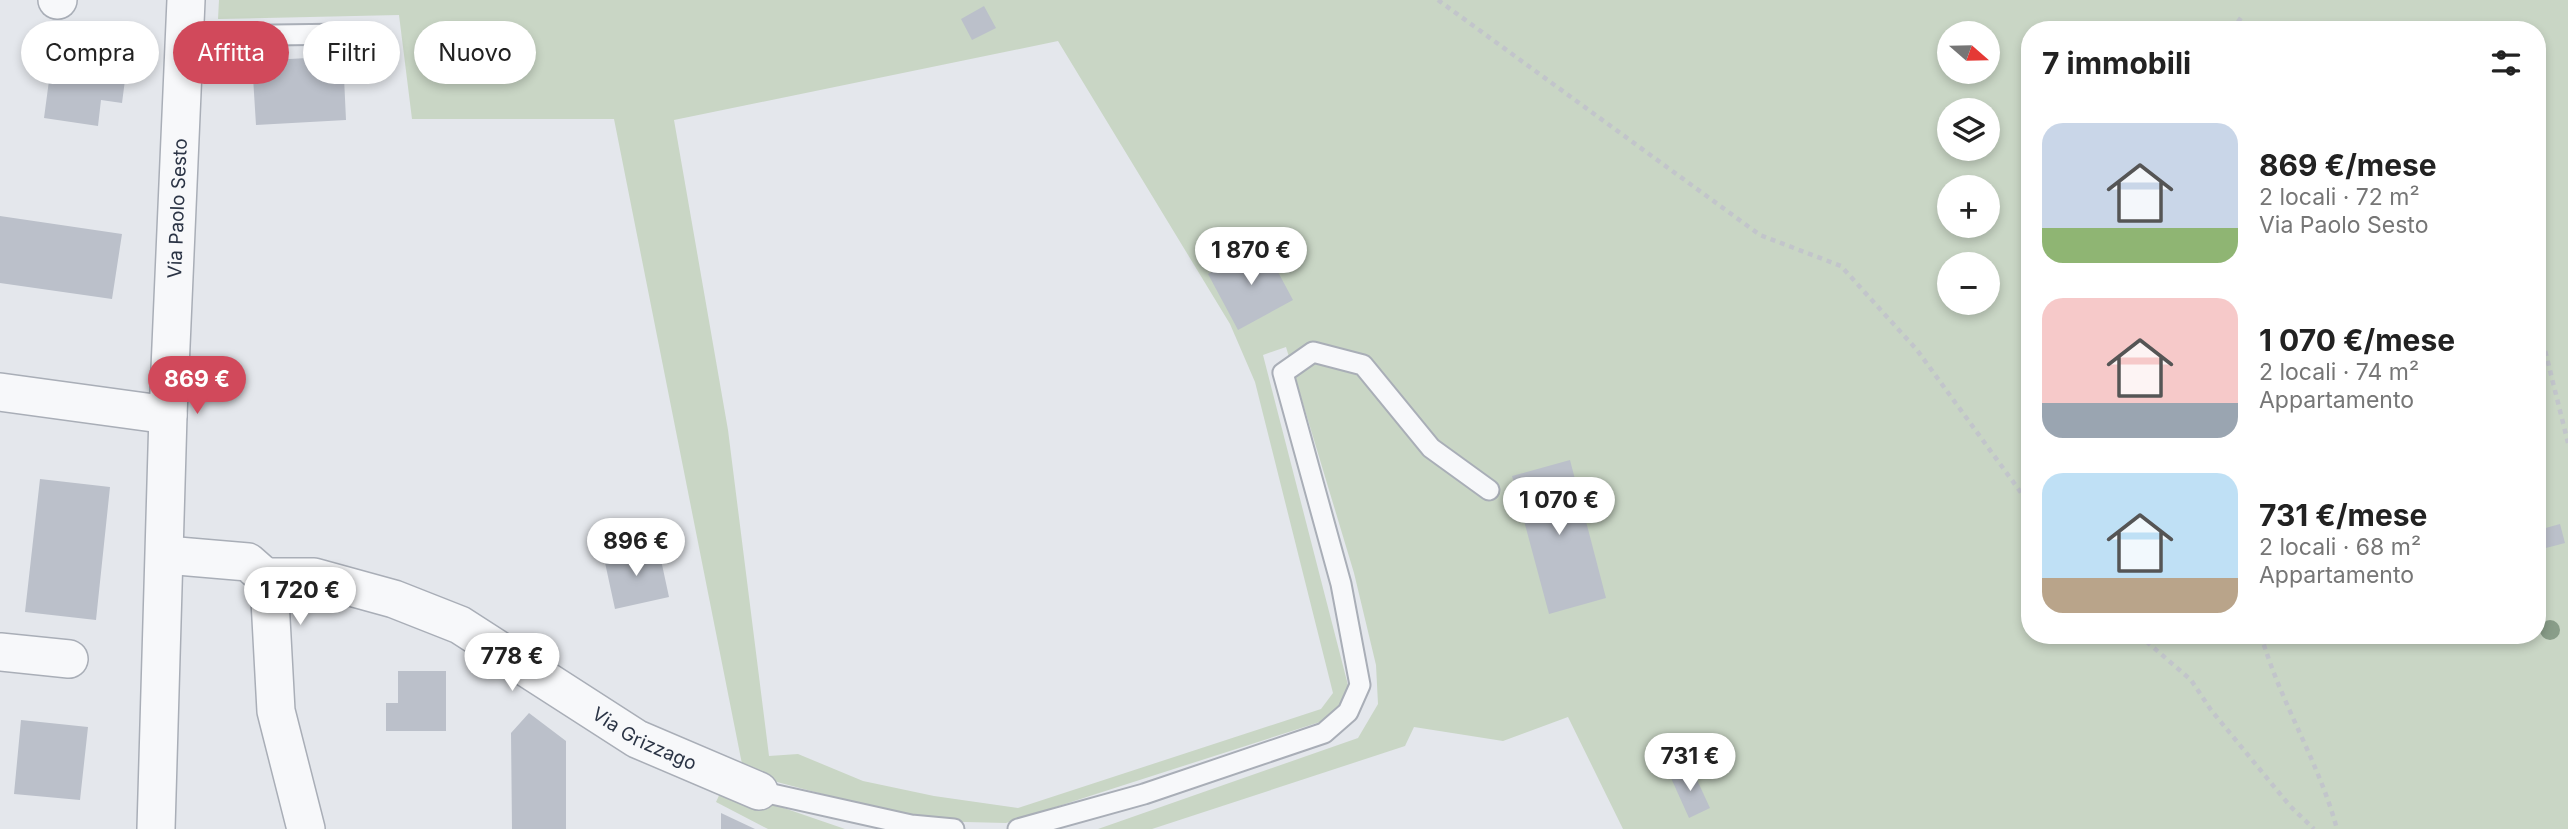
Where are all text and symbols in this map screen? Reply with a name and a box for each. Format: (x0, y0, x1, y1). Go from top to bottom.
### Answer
chip: Compra (21, 21, 159, 84)
chip: Affitta (173, 21, 289, 84)
chip: Filtri (303, 21, 400, 84)
chip: Nuovo (414, 21, 536, 84)
north arrow (1937, 21, 2000, 84)
map controls (1937, 21, 2000, 315)
icon: filters (2487, 44, 2525, 82)
text: 7 immobili (2042, 45, 2191, 81)
button: layers (1937, 98, 2000, 161)
street label: Via Paolo Sesto (163, 138, 192, 279)
text: 869 €/mese (2259, 147, 2437, 183)
icon: home (2098, 151, 2182, 235)
button: + (1937, 175, 2000, 238)
text: 2 locali · 72 m² (2259, 183, 2420, 211)
text: Via Paolo Sesto (2259, 211, 2428, 239)
pin: 1 870 € (1186, 228, 1316, 287)
text: 1 870 € (1211, 236, 1291, 264)
button: − (1937, 252, 2000, 315)
text: 1 070 €/mese (2259, 322, 2455, 358)
icon: home (2098, 326, 2182, 410)
pin: 869 € (148, 356, 246, 416)
text: 2 locali · 74 m² (2259, 358, 2419, 386)
text: 869 € (164, 365, 230, 393)
text: Appartamento (2259, 386, 2414, 414)
pin: 1 070 € (1494, 477, 1624, 537)
text: 1 070 € (1519, 486, 1599, 514)
text: 731 €/mese (2259, 497, 2427, 533)
icon: home (2098, 501, 2182, 585)
pin: 896 € (587, 518, 685, 578)
text: 896 € (603, 527, 669, 555)
text: 2 locali · 68 m² (2259, 533, 2421, 561)
text: Appartamento (2259, 561, 2414, 589)
pin: 1 720 € (235, 568, 365, 627)
text: 1 720 € (260, 576, 340, 604)
pin: 778 € (463, 634, 561, 693)
text: 778 € (480, 642, 544, 670)
street label: Via Grizzago (588, 702, 700, 775)
pin: 731 € (1641, 734, 1739, 793)
text: 731 € (1661, 742, 1719, 770)

